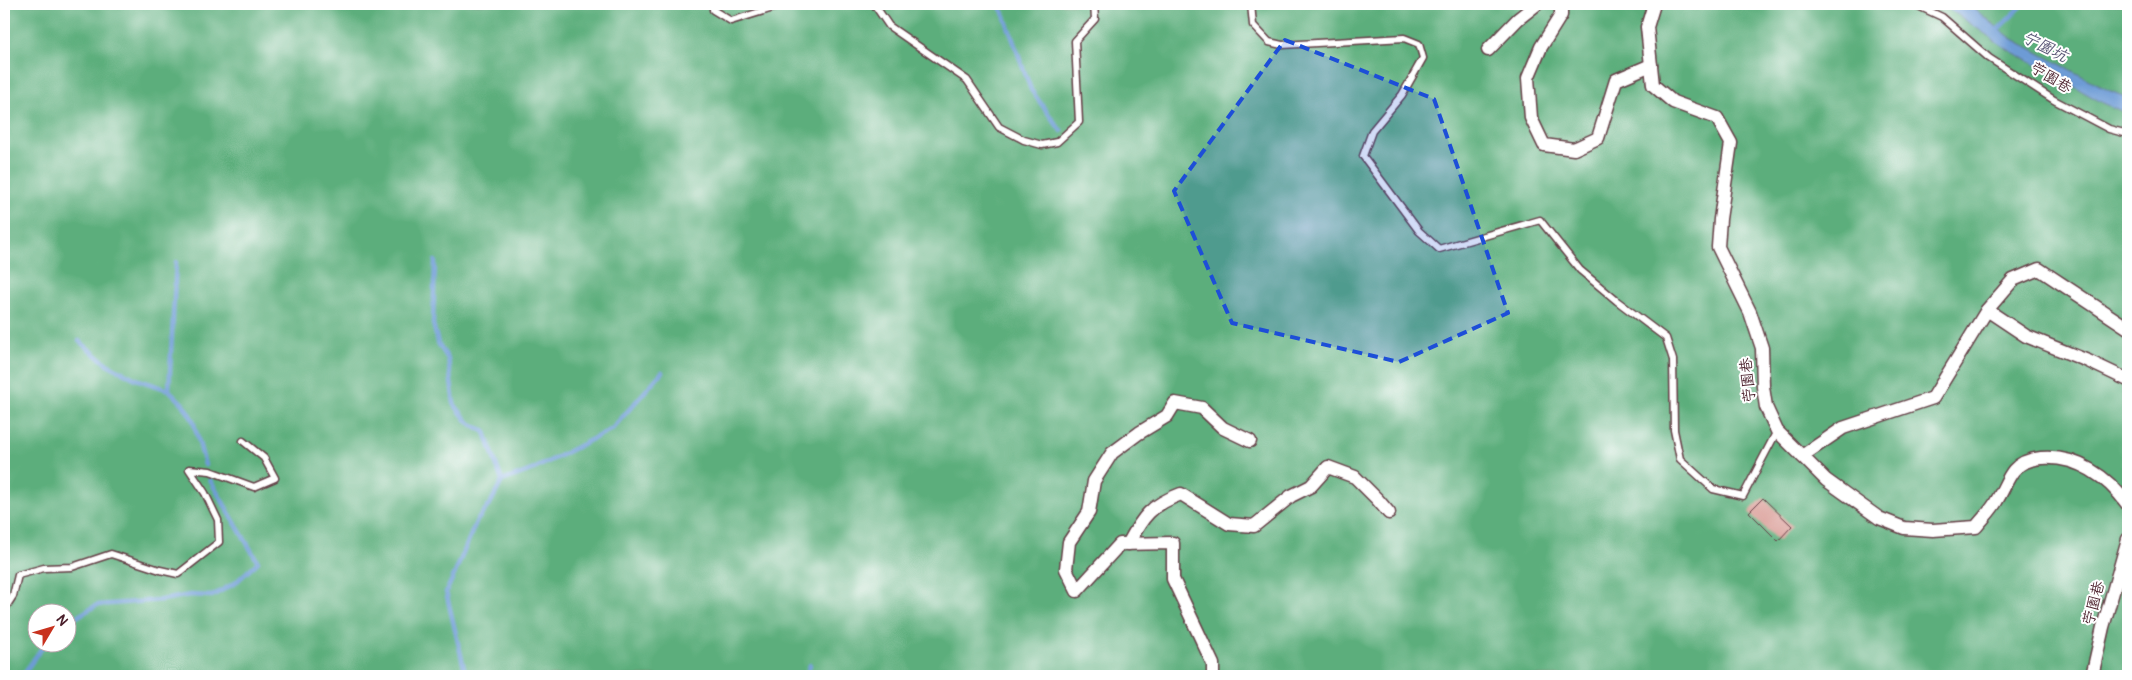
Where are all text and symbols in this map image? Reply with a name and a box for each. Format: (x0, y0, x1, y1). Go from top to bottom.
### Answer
water label: 宁園坑 (2019, 27, 2073, 68)
street label: 苧園巷 (2027, 58, 2075, 98)
street label: 苧園巷 (1737, 357, 1759, 403)
street label: 苧園巷 (2079, 579, 2109, 627)
north arrow (28, 602, 78, 652)
text: N (52, 611, 71, 629)

